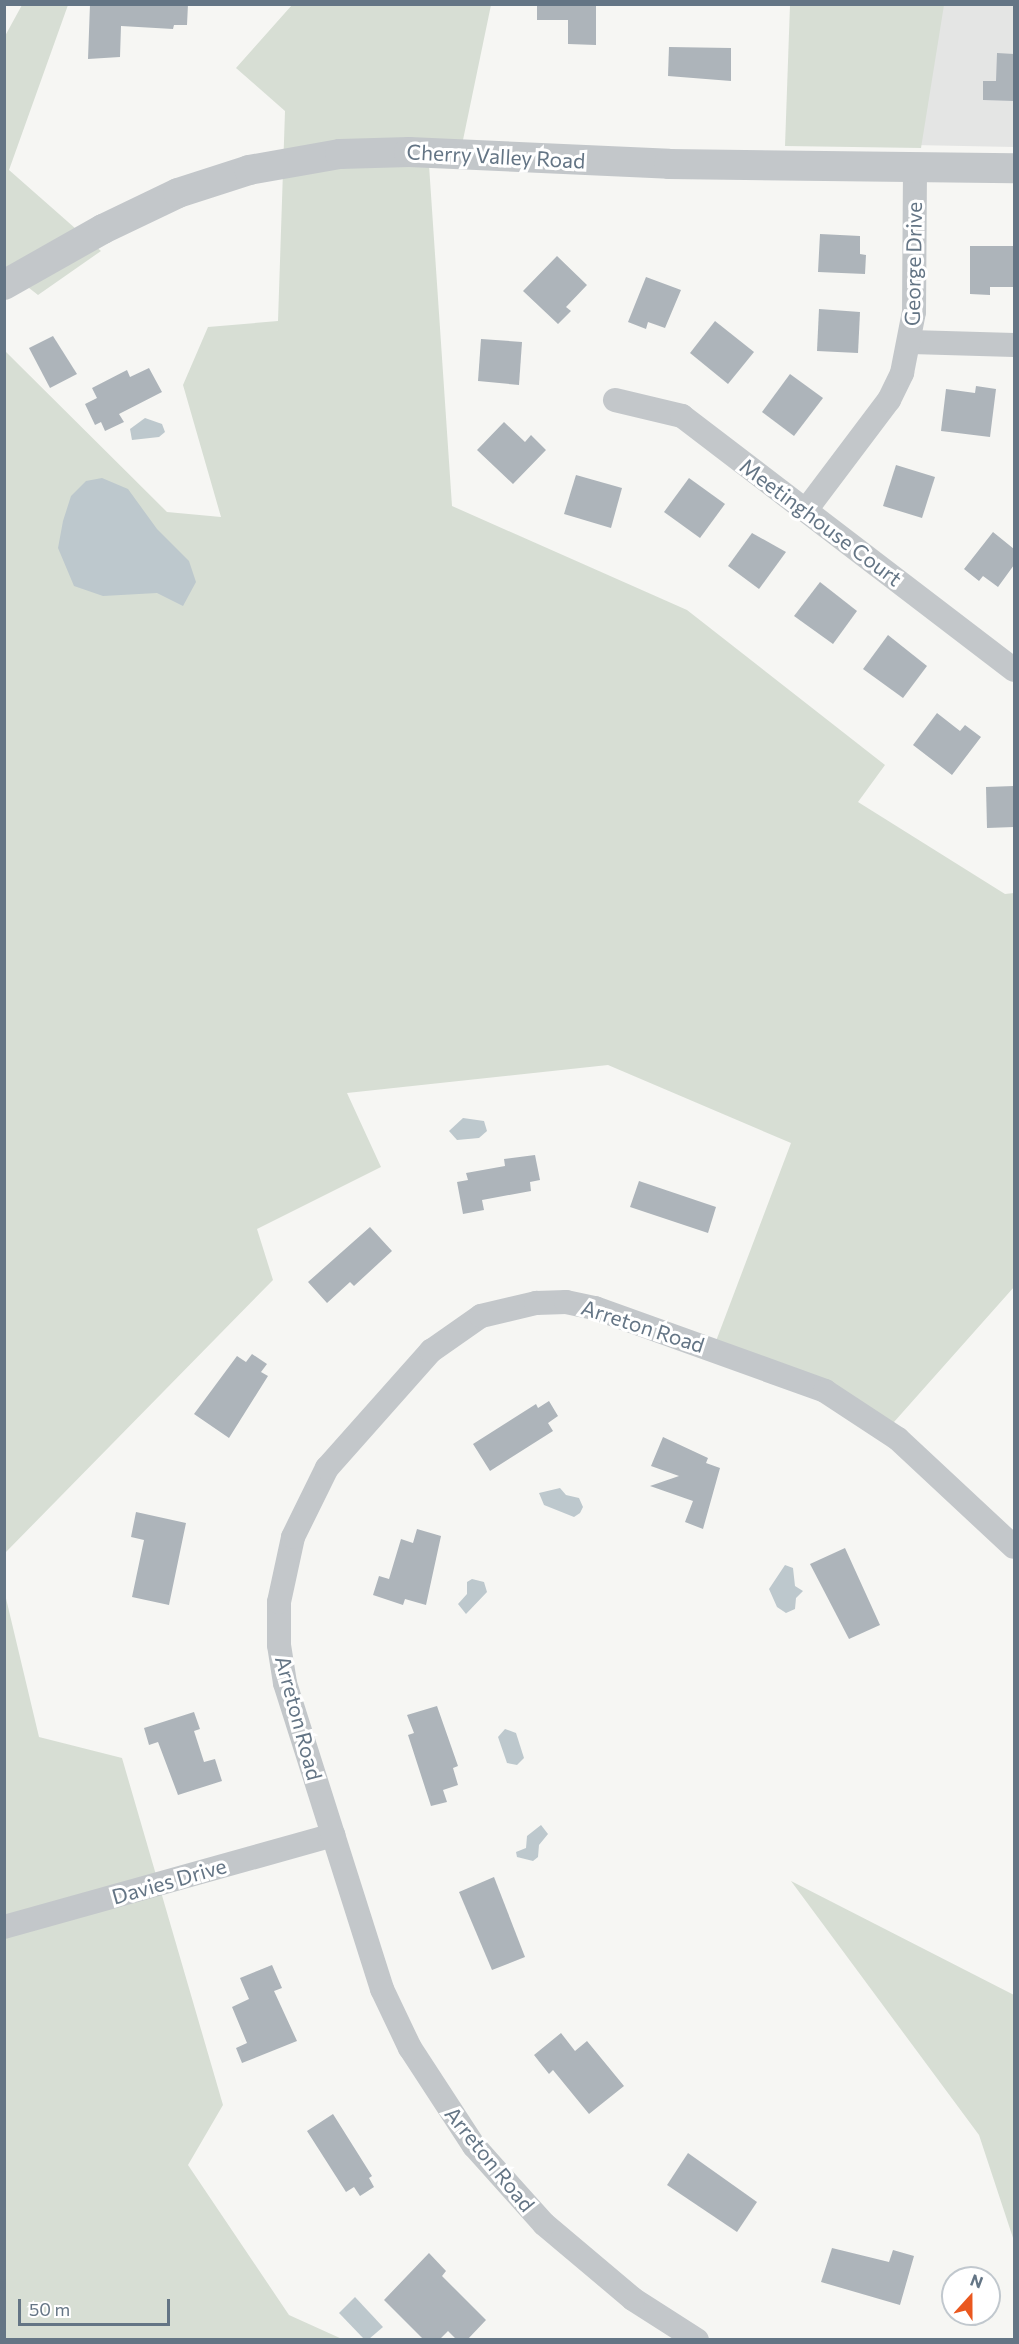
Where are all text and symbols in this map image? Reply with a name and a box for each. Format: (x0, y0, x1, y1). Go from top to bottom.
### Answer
street label: Cherry Valley Road (406, 139, 586, 173)
street label: George Drive (899, 202, 927, 326)
street label: Meetinghouse Court (735, 453, 907, 591)
street label: Arreton Road (578, 1294, 708, 1358)
street label: Arreton Road (270, 1653, 328, 1783)
street label: Davies Drive (109, 1853, 229, 1909)
street label: Arreton Road (440, 2101, 540, 2217)
north arrow (941, 2266, 1001, 2326)
text: N (968, 2270, 986, 2292)
scale bar (21, 2287, 172, 2325)
text: 50 m (29, 2298, 70, 2320)

